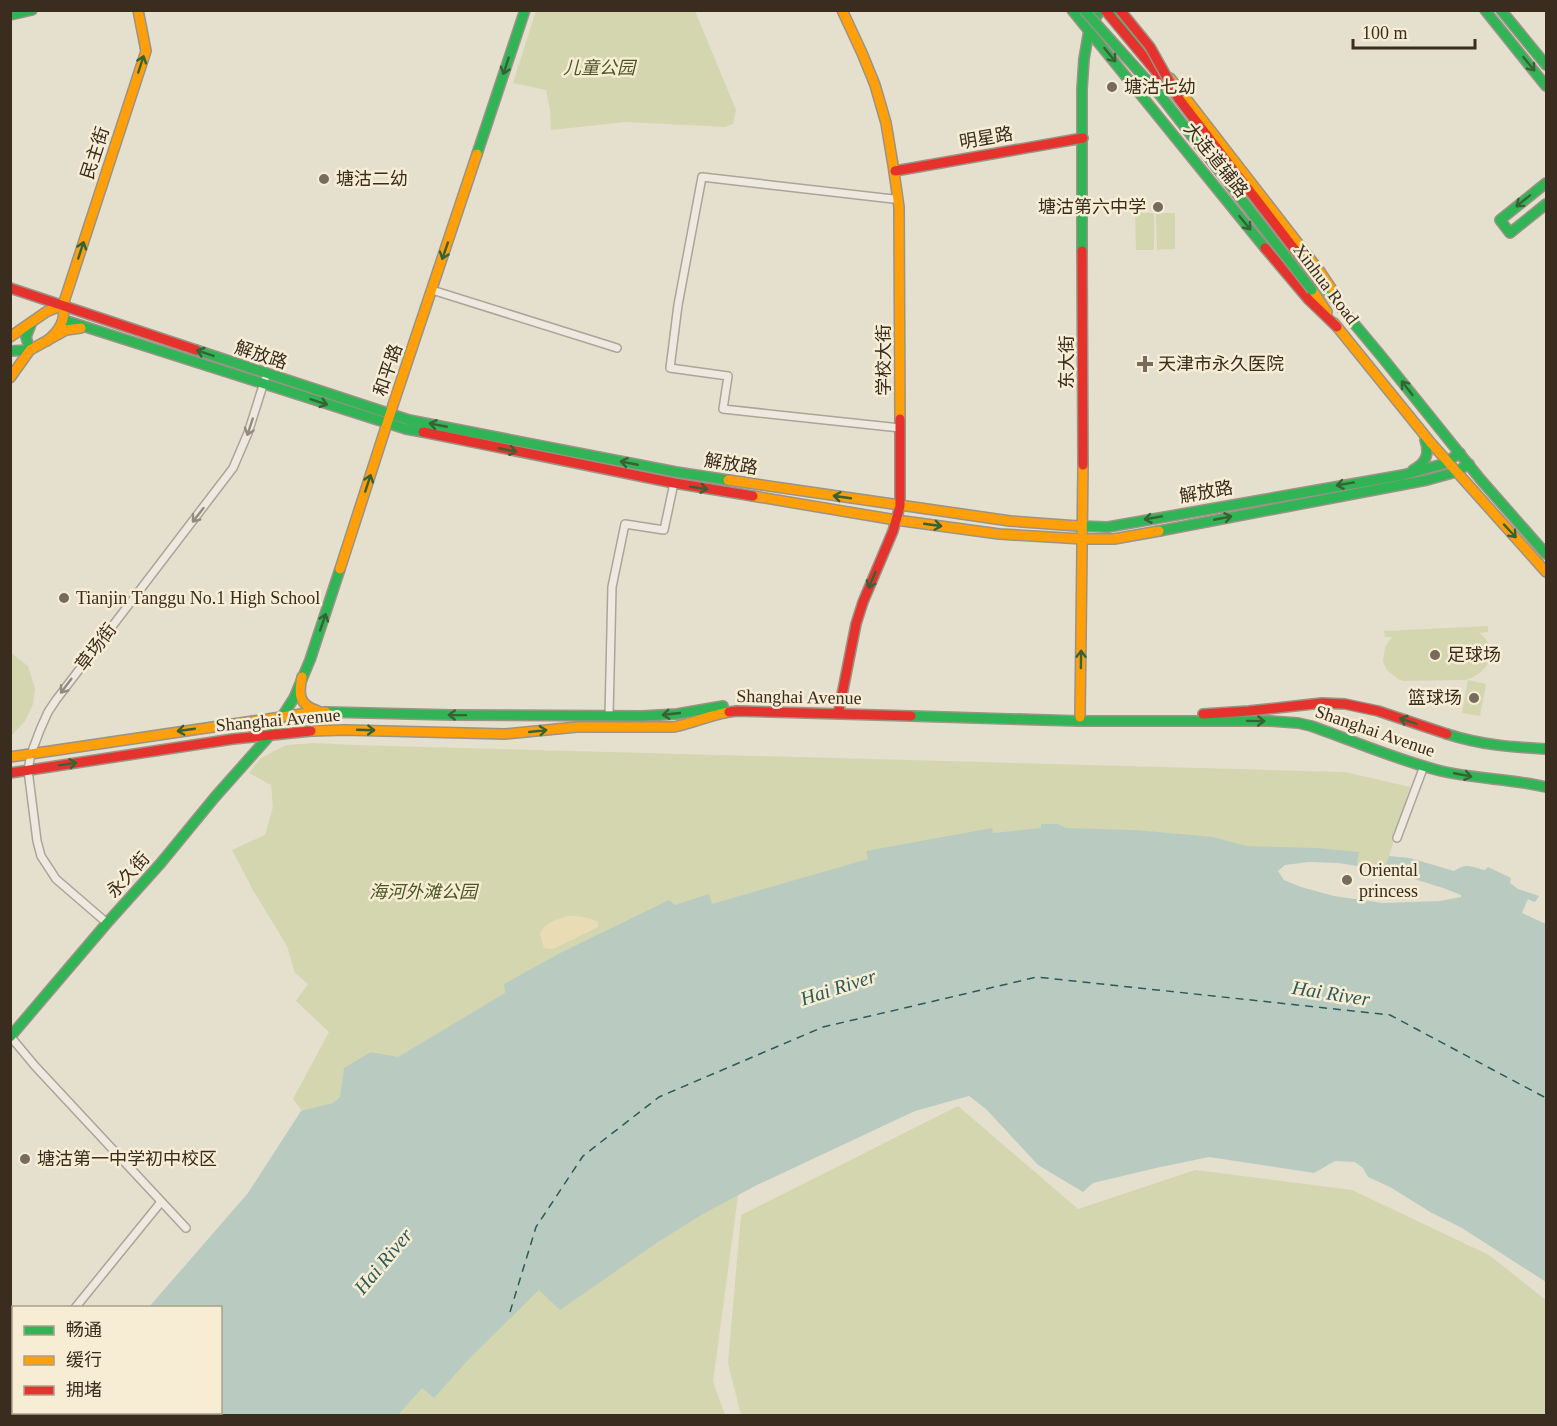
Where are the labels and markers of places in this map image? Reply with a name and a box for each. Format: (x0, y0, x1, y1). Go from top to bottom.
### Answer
place label: 塘沽七幼 (1124, 77, 1196, 97)
marker: 塘沽七幼 (1105, 80, 1119, 94)
place label: 塘沽二幼 (336, 169, 408, 189)
marker: 塘沽二幼 (317, 172, 331, 186)
place label: 塘沽第六中学 (1038, 197, 1146, 217)
marker: 塘沽第六中学 (1151, 200, 1165, 214)
place label: 天津市永久医院 (1158, 354, 1284, 374)
marker: 天津市永久医院 (1136, 355, 1154, 373)
place label: Tianjin Tanggu No.1 High School (76, 588, 320, 608)
marker: Tianjin Tanggu No.1 High School (57, 591, 71, 605)
place label: 足球场 (1447, 645, 1501, 665)
marker: 足球场 (1428, 648, 1442, 662)
place label: 篮球场 (1408, 688, 1462, 708)
marker: 篮球场 (1467, 691, 1481, 705)
place label: Oriental princess (1359, 860, 1418, 901)
marker: Oriental princess (1340, 873, 1354, 887)
place label: 塘沽第一中学初中校区 (37, 1149, 217, 1169)
marker: 塘沽第一中学初中校区 (18, 1152, 32, 1166)

